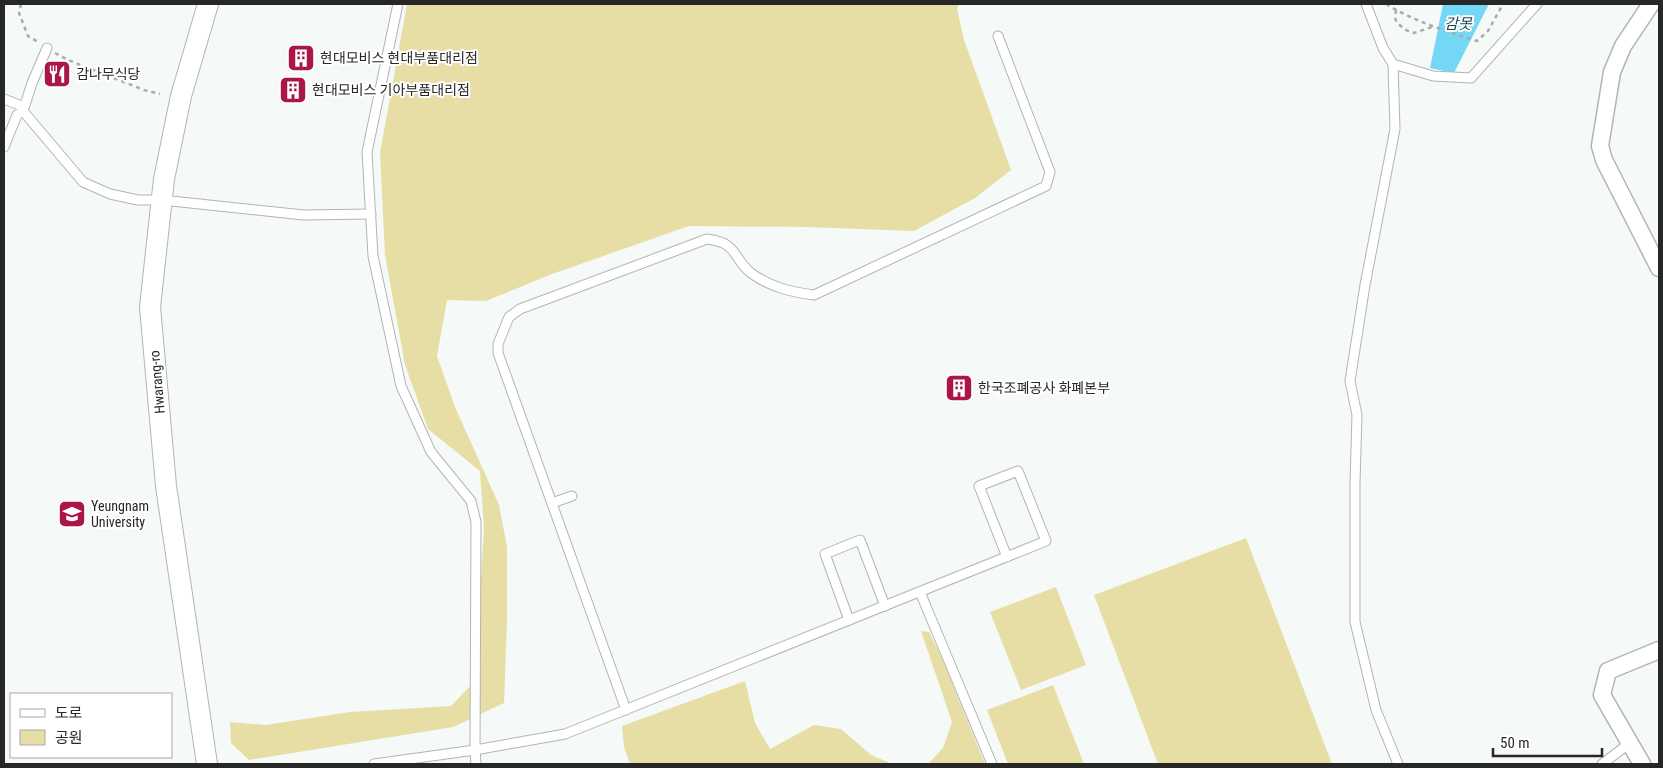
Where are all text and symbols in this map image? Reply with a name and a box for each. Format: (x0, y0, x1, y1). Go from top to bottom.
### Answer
water label: 감못 (1444, 15, 1473, 33)
building icon: 현대모비스 현대부품대리점 (286, 43, 316, 73)
place label: 현대모비스 현대부품대리점 (320, 50, 478, 66)
restaurant icon: 감나무식당 (42, 59, 72, 89)
place label: 감나무식당 (76, 66, 141, 82)
building icon: 현대모비스 기아부품대리점 (278, 75, 308, 105)
place label: 현대모비스 기아부품대리점 (312, 82, 470, 98)
street label: Hwarang-ro (146, 350, 168, 414)
building icon: 한국조폐공사 화폐본부 (944, 373, 974, 403)
place label: 한국조폐공사 화폐본부 (978, 380, 1110, 396)
place label: Yeungnam University (91, 498, 149, 530)
school or university icon: Yeungnam University (57, 499, 87, 529)
legend (10, 693, 172, 758)
text: 도로 (55, 704, 83, 722)
scale bar (1493, 726, 1602, 758)
text: 공원 (55, 729, 83, 747)
text: 50 m (1500, 734, 1530, 752)

